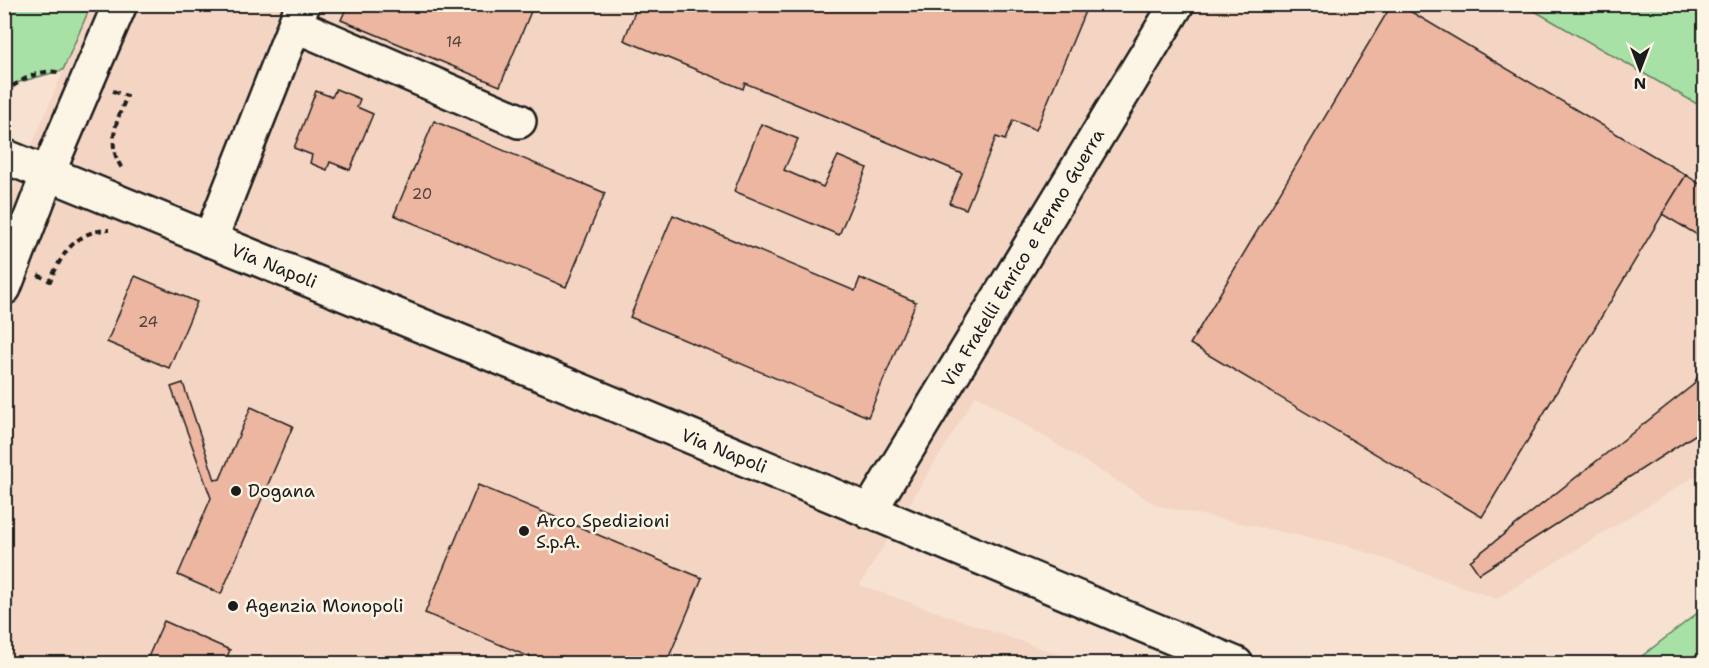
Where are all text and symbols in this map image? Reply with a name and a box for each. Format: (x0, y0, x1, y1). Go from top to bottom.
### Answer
house number: 14 (446, 32, 462, 52)
north arrow (1610, 39, 1670, 99)
text: N (1634, 73, 1646, 94)
street label: Via Fratelli Enrico e Fermo Guerra (936, 124, 1110, 392)
house number: 20 (412, 184, 432, 204)
street label: Via Napoli (228, 238, 320, 294)
house number: 24 (138, 312, 158, 332)
street label: Via Napoli (678, 423, 770, 479)
place label: Dogana (248, 479, 315, 503)
marker: Dogana (229, 484, 243, 498)
place label: Arco Spedizioni S.p.A. (536, 509, 670, 554)
marker: Arco Spedizioni S.p.A. (517, 524, 531, 538)
place label: Agenzia Monopoli (245, 594, 404, 618)
marker: Agenzia Monopoli (226, 599, 240, 613)

